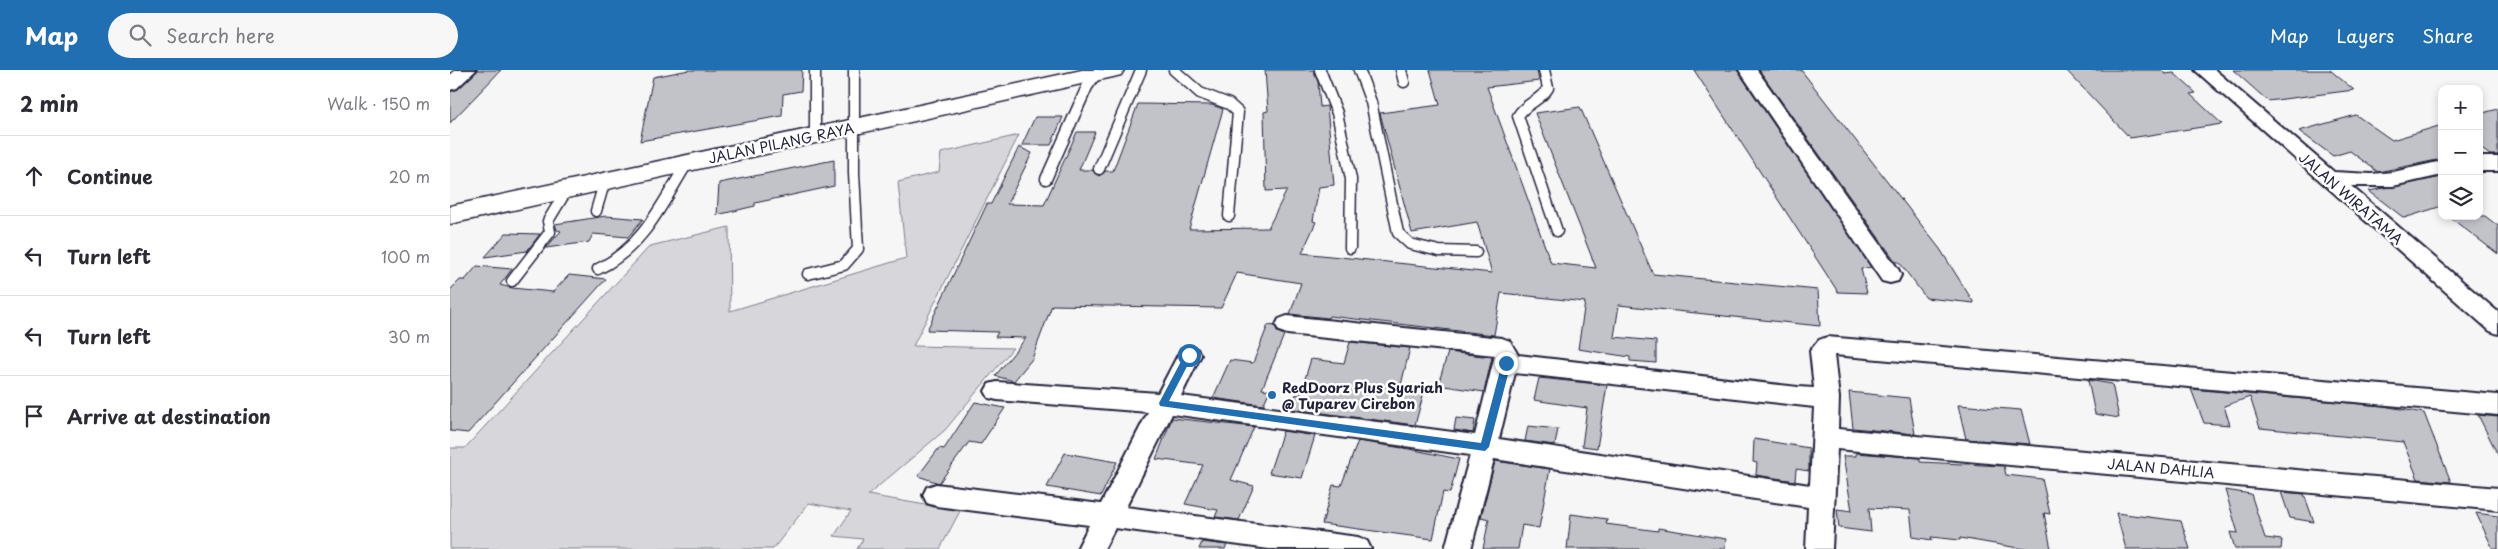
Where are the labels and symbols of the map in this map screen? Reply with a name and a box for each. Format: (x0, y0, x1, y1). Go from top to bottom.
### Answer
street label: JALAN PILANG RAYA (706, 117, 856, 169)
street label: JALAN WIRATAMA (2294, 147, 2408, 249)
route start (1178, 344, 1201, 367)
route end (1495, 352, 1518, 375)
place label: RedDoorz Plus Syariah @ Tuparev Cirebon (1282, 377, 1443, 414)
marker: RedDoorz Plus Syariah @ Tuparev Cirebon (1266, 389, 1278, 401)
street label: JALAN DAHLIA (2106, 453, 2216, 483)

